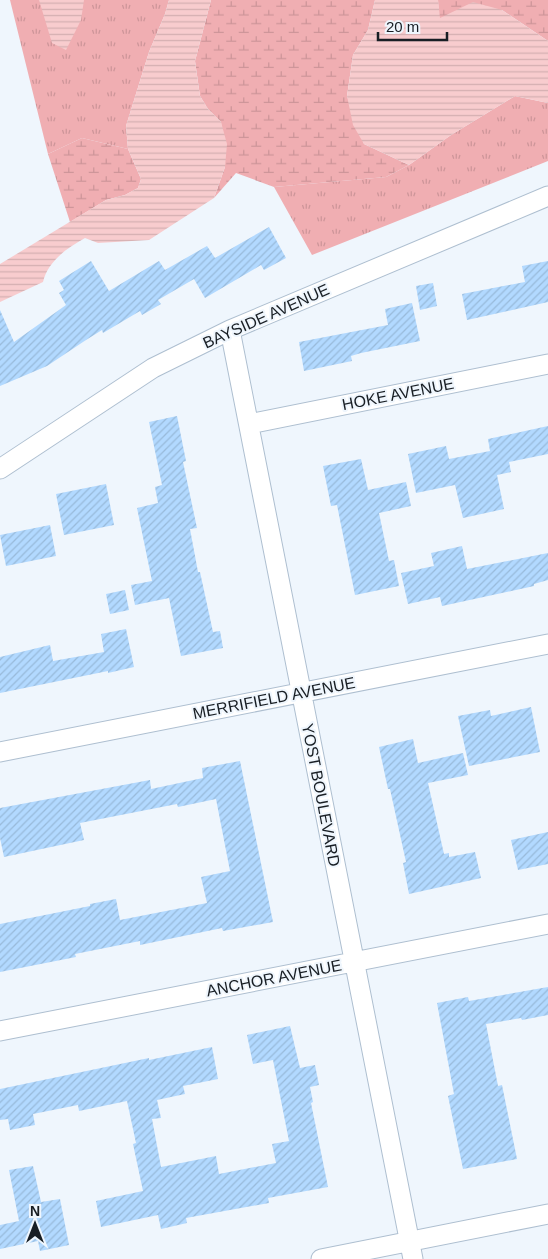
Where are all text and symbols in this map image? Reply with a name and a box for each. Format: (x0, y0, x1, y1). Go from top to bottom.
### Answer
scale bar (378, 10, 447, 42)
text: 20 m (386, 18, 419, 35)
street label: BAYSIDE AVENUE (200, 281, 332, 351)
street label: HOKE AVENUE (341, 375, 455, 413)
street label: MERRIFIELD AVENUE (191, 674, 357, 722)
street label: YOST BOULEVARD (299, 722, 343, 868)
street label: ANCHOR AVENUE (205, 957, 343, 999)
north arrow (10, 1199, 60, 1249)
text: N (30, 1203, 40, 1219)

